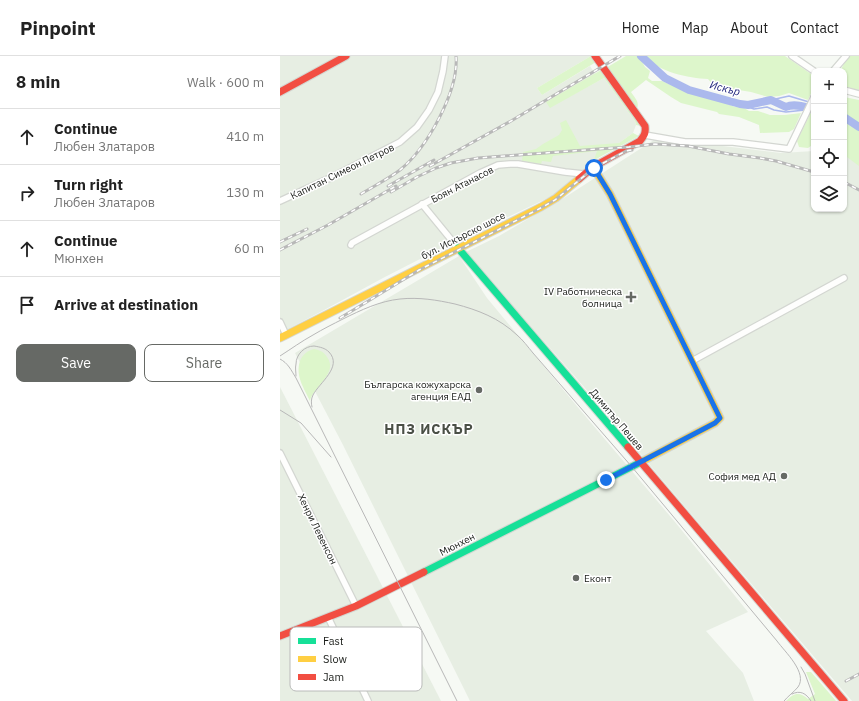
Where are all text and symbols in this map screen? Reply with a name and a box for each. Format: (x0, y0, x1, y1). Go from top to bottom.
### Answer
text: Pinpoint (20, 16, 96, 40)
text: Home (622, 19, 659, 37)
text: Map (681, 19, 708, 37)
text: About (730, 19, 768, 37)
text: Contact (790, 19, 839, 37)
map controls (811, 68, 847, 212)
button: + (811, 68, 847, 104)
text: 8 min (16, 71, 60, 93)
text: Walk · 600 m (187, 74, 264, 91)
water label: Искър (708, 77, 742, 99)
button: − (811, 104, 847, 140)
text: Continue (54, 119, 118, 138)
icon: ahead (16, 126, 38, 148)
text: 410 m (226, 128, 264, 145)
text: Любен Златаров (54, 138, 155, 155)
button: locate (811, 140, 847, 176)
street label: Капитан Симеон Петров (288, 141, 396, 202)
route start (585, 159, 603, 177)
street label: Боян Атанасов (429, 163, 496, 206)
text: Turn right (54, 175, 123, 194)
button: layers (811, 176, 847, 212)
icon: right (16, 182, 38, 204)
text: 130 m (226, 184, 264, 201)
text: Любен Златаров (54, 194, 155, 211)
street label: бул. Искърско шосе (419, 208, 508, 262)
text: Continue (54, 231, 118, 250)
icon: ahead (16, 238, 38, 260)
text: 60 m (234, 240, 264, 257)
text: Мюнхен (54, 250, 104, 267)
place label: IV Работническа болница (544, 285, 623, 310)
marker: IV Работническа болница (625, 291, 637, 303)
icon: arrive (16, 294, 38, 316)
text: Arrive at destination (54, 295, 198, 314)
button: Save (16, 344, 136, 382)
button: Share (144, 344, 264, 382)
place label: Българска кожухарска агенция ЕАД (364, 378, 472, 403)
marker: Българска кожухарска агенция ЕАД (474, 385, 484, 395)
street label: Димитър Пешев (587, 386, 646, 453)
district label: НПЗ ИСКЪР (384, 420, 474, 438)
place label: София мед АД (708, 470, 776, 483)
route end (597, 471, 615, 489)
marker: София мед АД (779, 471, 789, 481)
street label: Хенри Левенсон (295, 492, 340, 567)
street label: Мюнхен (437, 530, 477, 559)
place label: Еконт (584, 572, 612, 585)
marker: Еконт (571, 573, 581, 583)
legend (290, 627, 422, 691)
text: Fast (323, 634, 344, 648)
text: Slow (323, 652, 347, 666)
text: Jam (323, 670, 344, 684)

